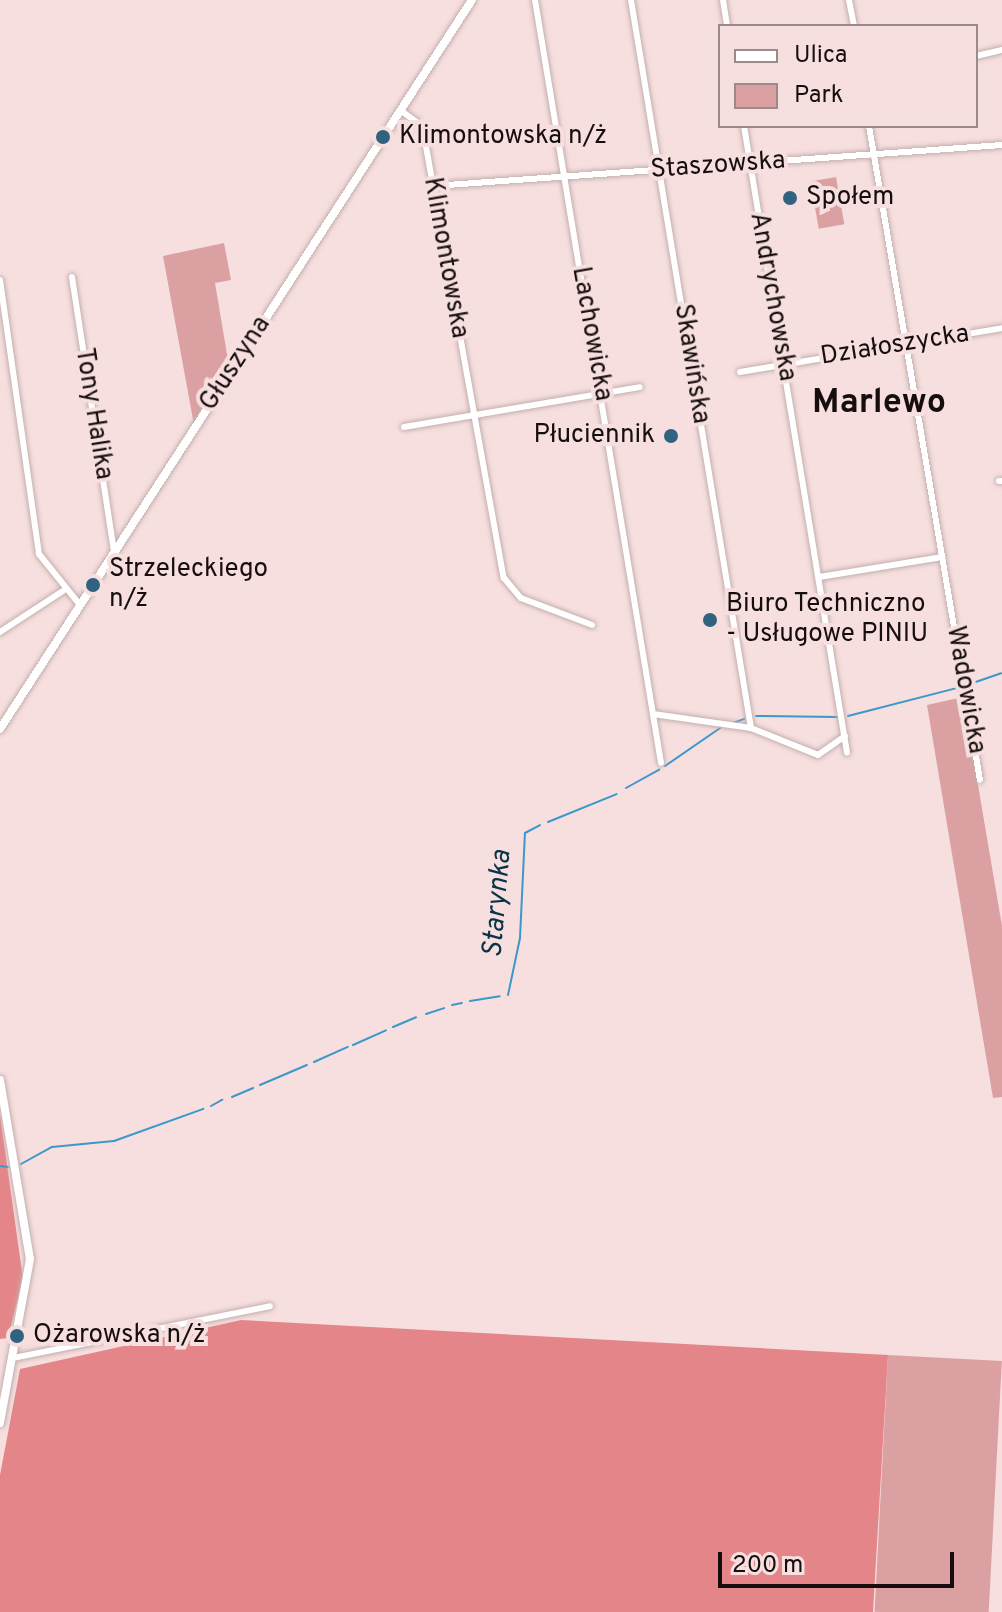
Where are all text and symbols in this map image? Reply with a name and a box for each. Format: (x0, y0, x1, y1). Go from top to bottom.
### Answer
legend (718, 24, 978, 128)
text: Ulica (794, 41, 847, 71)
text: Park (794, 81, 844, 111)
place label: Klimontowska n/ż (399, 121, 607, 153)
marker: Klimontowska n/ż (374, 128, 392, 146)
street label: Staszowska (650, 146, 786, 186)
street label: Klimontowska (415, 175, 475, 341)
place label: Społem (806, 182, 894, 214)
marker: Społem (781, 189, 799, 207)
street label: Andrychowska (742, 210, 802, 384)
street label: Lachowicka (564, 264, 618, 404)
street label: Skawińska (666, 302, 716, 426)
street label: Głuszyna (194, 311, 278, 417)
street label: Działoszycka (818, 319, 972, 373)
street label: Tony Halika (67, 346, 119, 482)
district label: Marlewo (812, 384, 946, 424)
place label: Płuciennik (533, 420, 655, 452)
marker: Płuciennik (662, 427, 680, 445)
place label: Strzeleckiego n/ż (109, 554, 268, 616)
marker: Strzeleckiego n/ż (84, 576, 102, 594)
place label: Biuro Techniczno - Usługowe PINIU (726, 589, 928, 650)
marker: Biuro Techniczno - Usługowe PINIU (701, 611, 719, 629)
street label: Wadowicka (938, 624, 992, 756)
water label: Starynka (477, 849, 519, 959)
place label: Ożarowska n/ż (33, 1320, 206, 1352)
marker: Ożarowska n/ż (8, 1327, 26, 1345)
scale bar (722, 1536, 958, 1586)
text: 200 m (732, 1551, 803, 1581)

